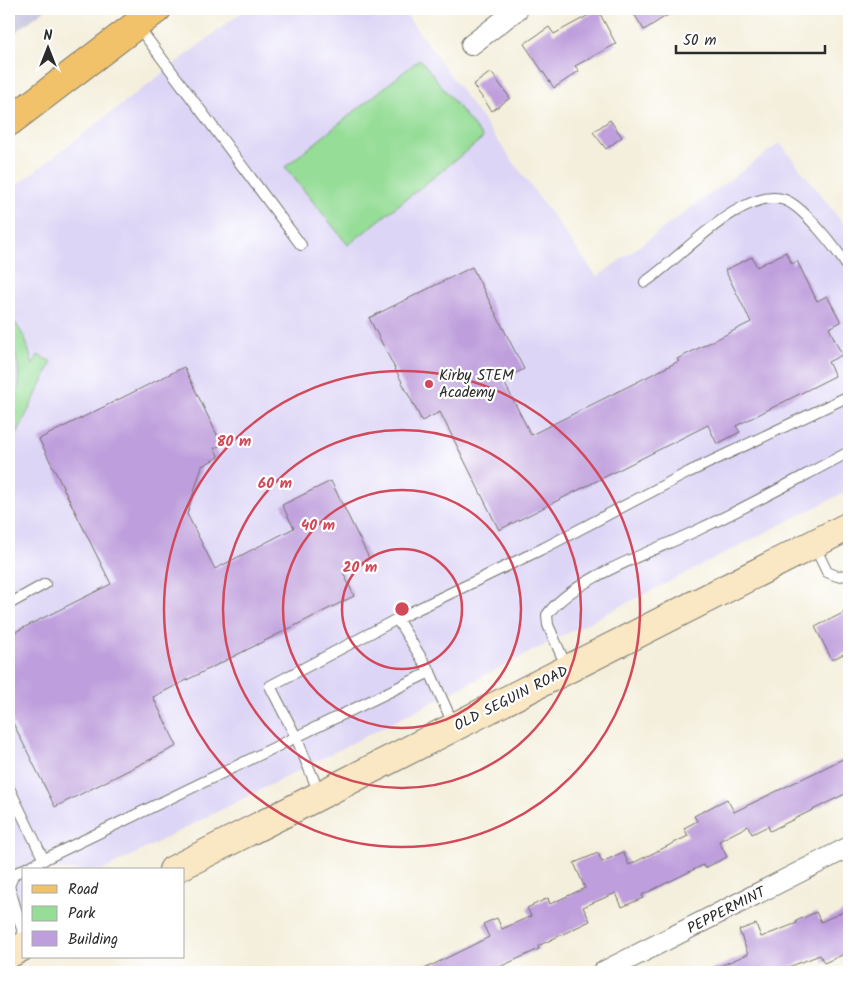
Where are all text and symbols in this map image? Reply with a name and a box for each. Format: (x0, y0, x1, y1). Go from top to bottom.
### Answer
north arrow (22, 22, 72, 72)
scale bar (676, 22, 824, 54)
text: N (44, 25, 53, 47)
text: 50 m (683, 29, 717, 53)
place label: Kirby STEM Academy (439, 364, 514, 405)
marker: Kirby STEM Academy (423, 378, 435, 390)
text: 80 m (217, 430, 251, 454)
text: 60 m (258, 472, 292, 496)
text: 40 m (301, 514, 335, 538)
text: 20 m (343, 556, 377, 580)
centre of rings (393, 600, 411, 618)
street label: OLD SEGUIN ROAD (450, 660, 573, 738)
legend (22, 868, 185, 958)
text: Road (68, 878, 99, 902)
street label: PEPPERMINT (683, 880, 772, 941)
text: Park (68, 902, 96, 926)
text: Building (68, 928, 118, 952)

